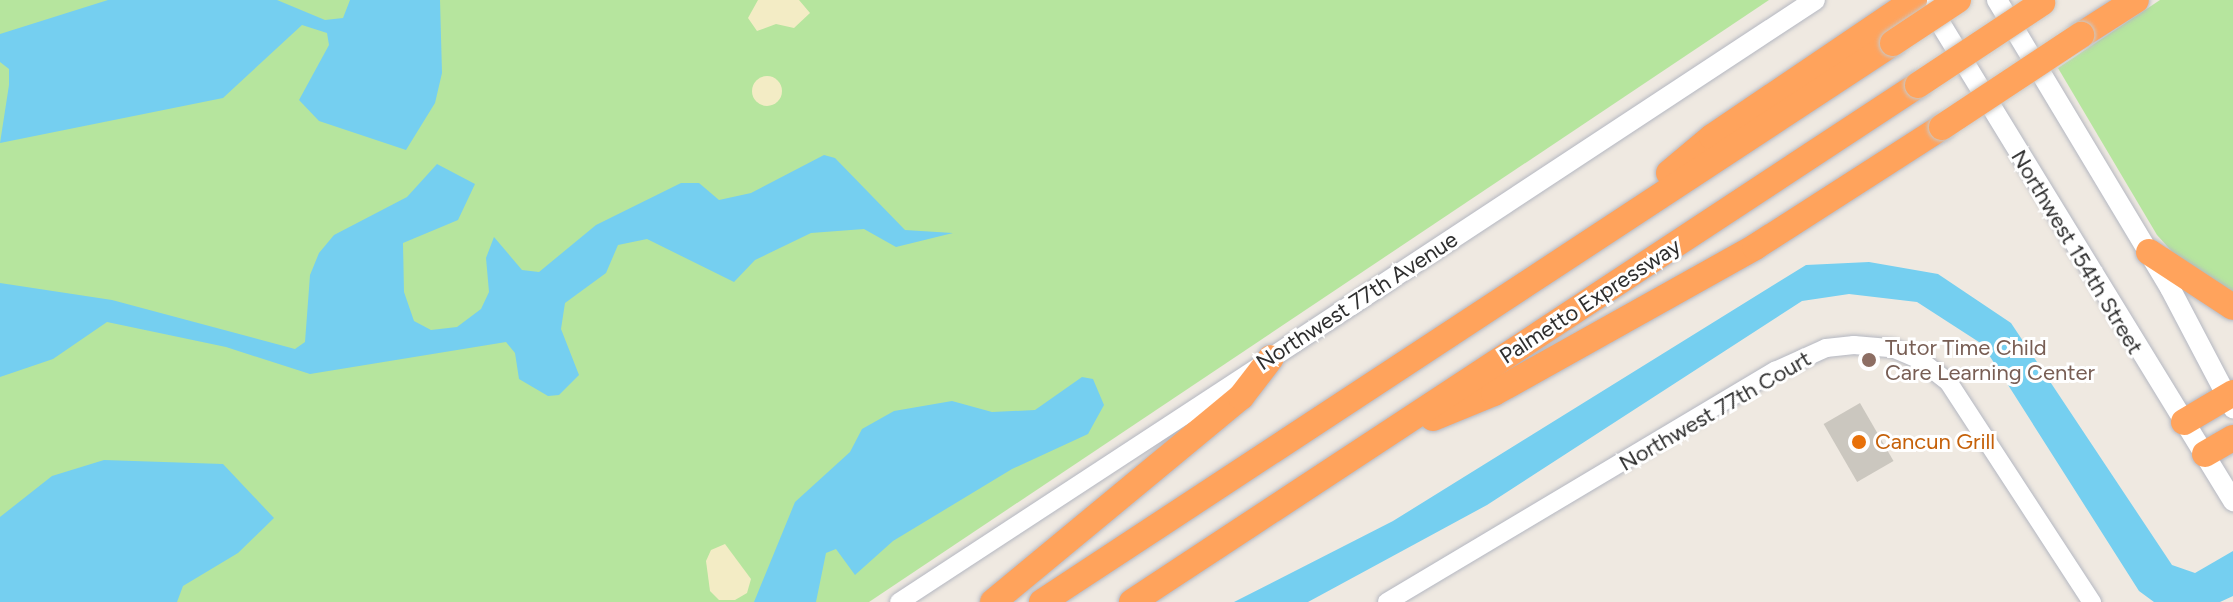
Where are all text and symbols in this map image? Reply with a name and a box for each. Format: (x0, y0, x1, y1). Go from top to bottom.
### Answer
street label: Northwest 154th Street (2006, 145, 2148, 359)
street label: Northwest 77th Avenue (1251, 226, 1463, 376)
street label: Palmetto Expressway (1495, 233, 1685, 369)
place label: Tutor Time Child Care Learning Center (1885, 334, 2095, 386)
street label: Northwest 77th Court (1614, 345, 1816, 477)
marker: Tutor Time Child Care Learning Center (1860, 351, 1878, 369)
place label: Cancun Grill (1875, 429, 1995, 455)
marker: Cancun Grill (1850, 433, 1868, 451)

